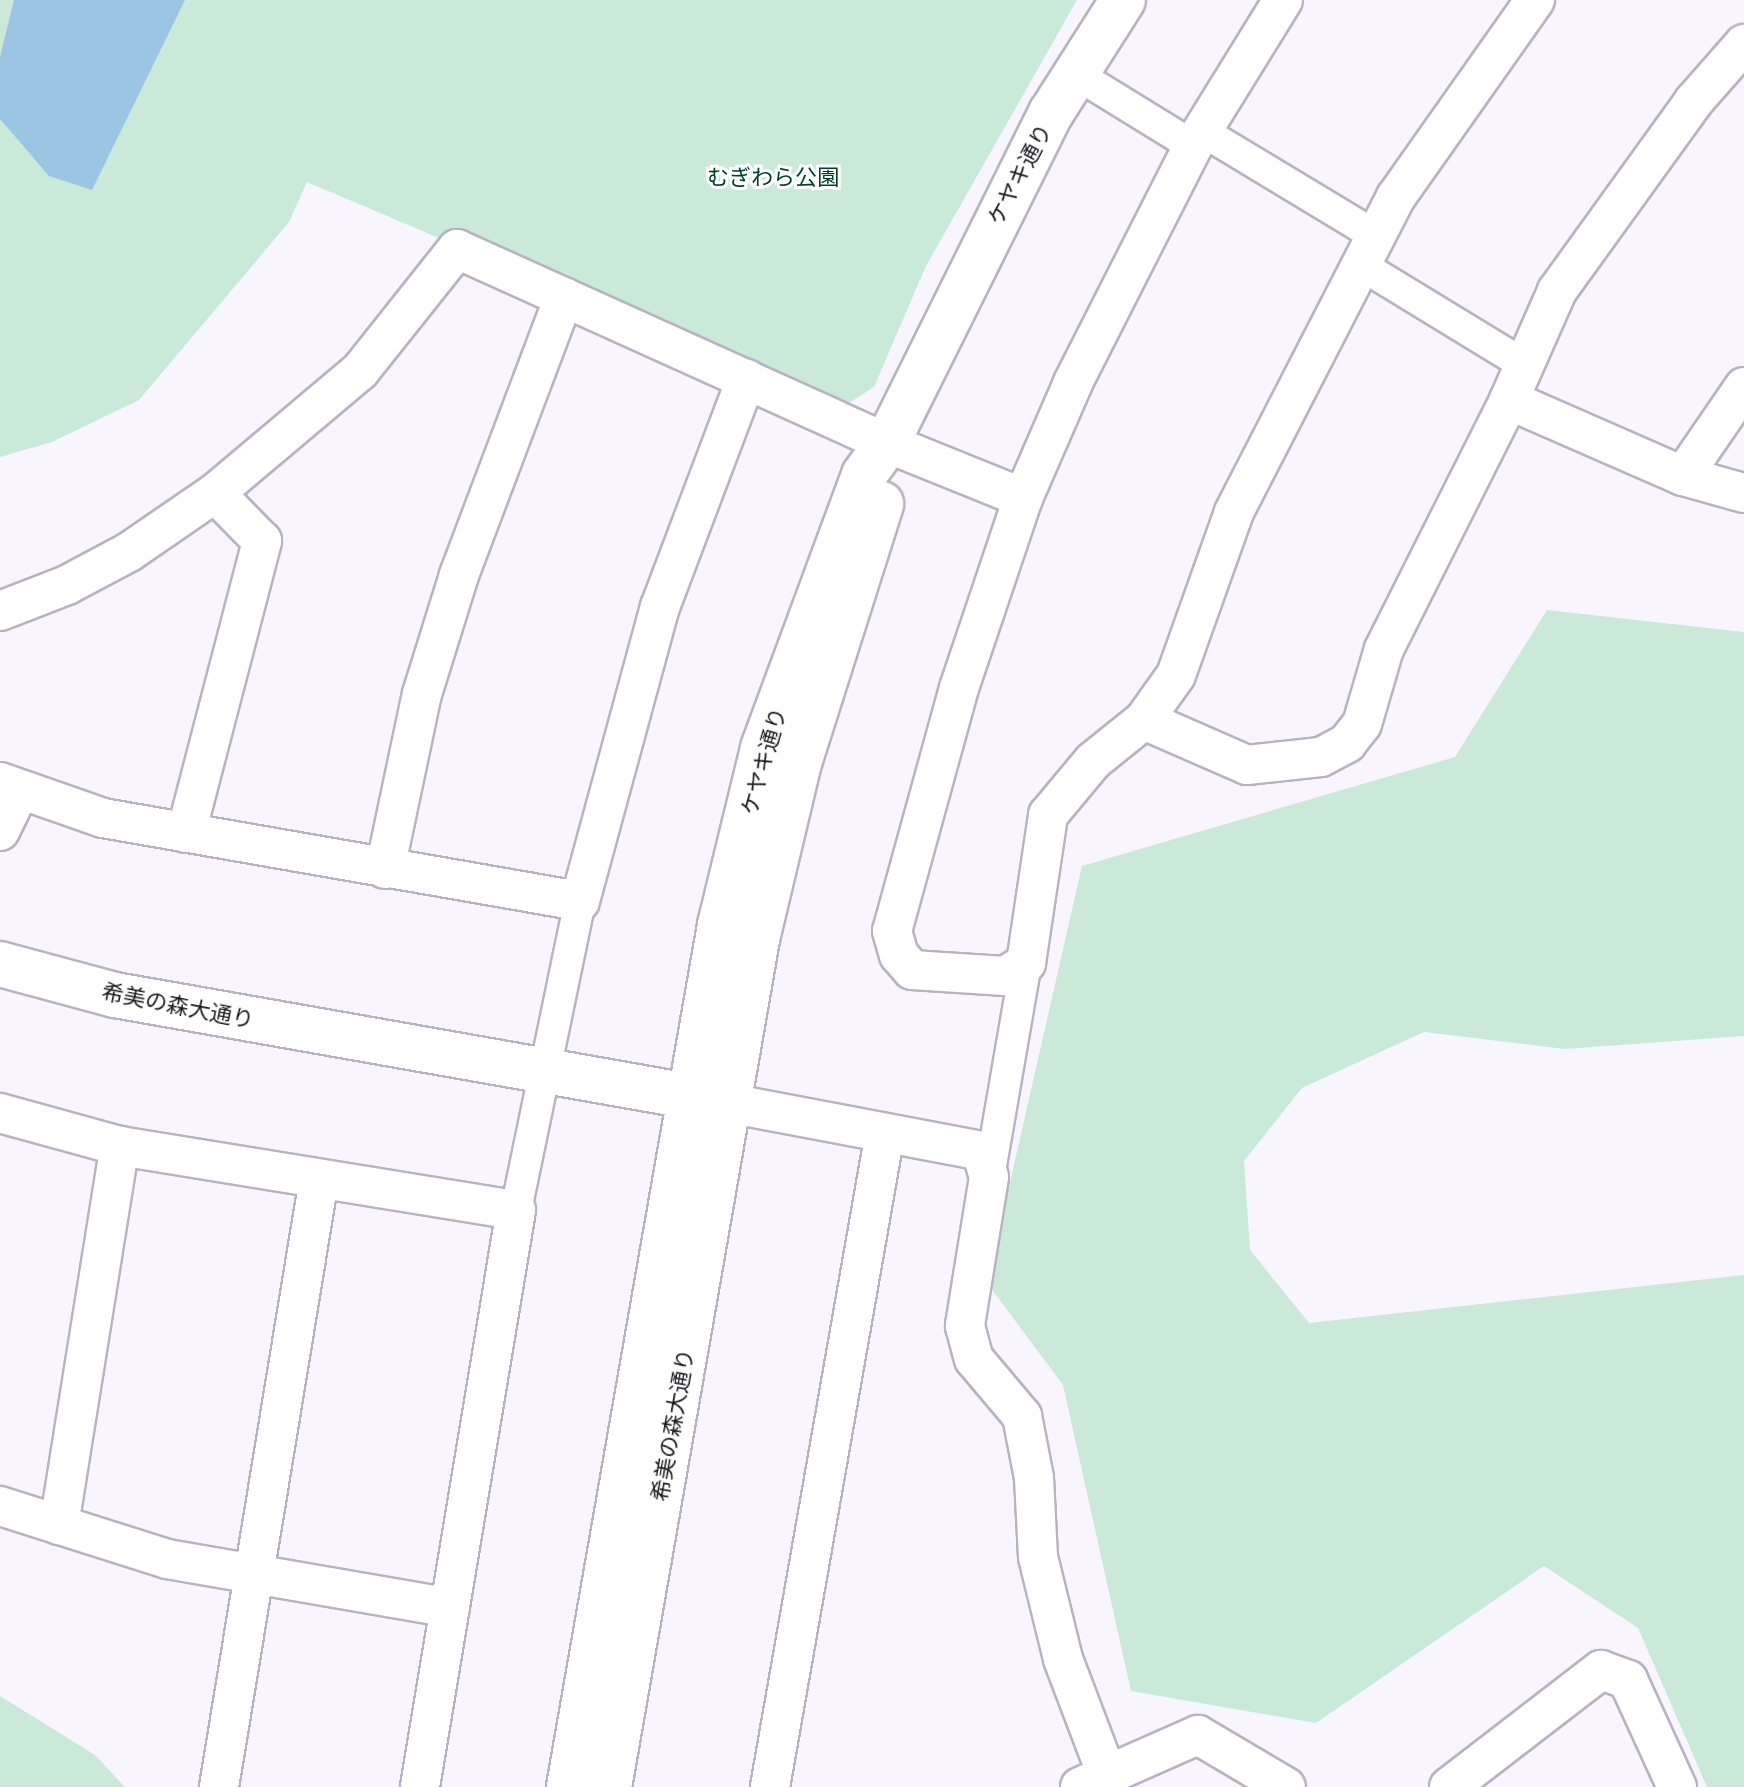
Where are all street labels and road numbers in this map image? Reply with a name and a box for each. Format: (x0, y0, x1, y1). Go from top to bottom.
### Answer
street label: ケヤキ通り (982, 119, 1056, 229)
street label: ケヤキ通り (735, 704, 791, 818)
street label: 希美の森大通り (100, 977, 256, 1033)
street label: 希美の森大通り (646, 1347, 698, 1503)

